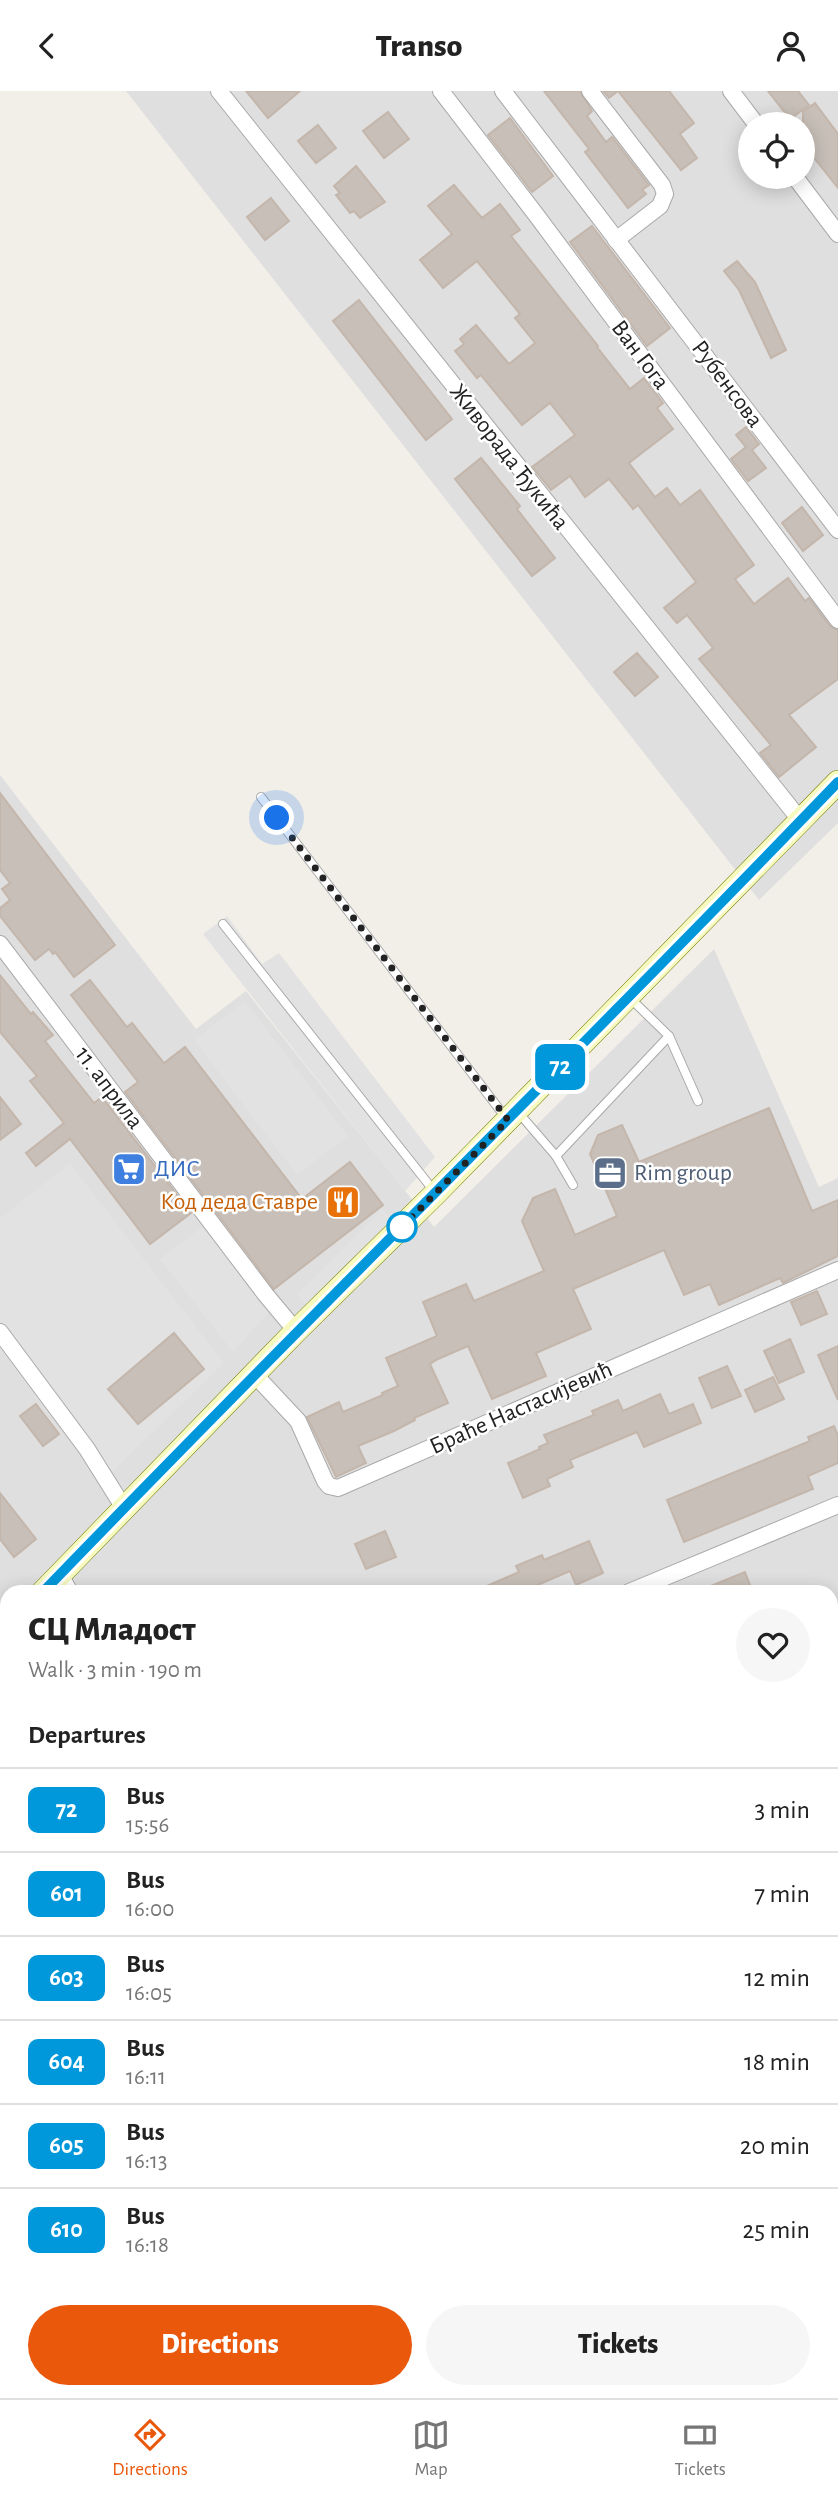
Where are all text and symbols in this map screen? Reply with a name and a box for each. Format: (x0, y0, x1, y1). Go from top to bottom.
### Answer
icon: back (28, 27, 66, 65)
icon: person (772, 27, 810, 65)
text: Transo (376, 30, 462, 62)
map controls (738, 112, 815, 189)
button: locate (738, 112, 815, 189)
street label: Ван Гога (606, 316, 674, 394)
street label: Рубенсова (687, 336, 767, 432)
street label: Живорада Ђукића (445, 379, 573, 535)
your location (259, 800, 294, 835)
street label: 11. априла (71, 1042, 148, 1134)
line badge: 72 (528, 1044, 592, 1090)
text: 72 (549, 1055, 571, 1079)
supermarket icon: ДИС (110, 1150, 148, 1188)
office icon: Rim group (591, 1154, 629, 1192)
place label: ДИС (154, 1157, 200, 1181)
place label: Rim group (634, 1161, 732, 1185)
restaurant icon: Код деда Ставре (324, 1183, 362, 1221)
place label: Код деда Ставре (160, 1190, 318, 1214)
unlabelled marker (387, 1212, 417, 1242)
street label: Браће Настасијевић (426, 1357, 616, 1459)
button: heart (736, 1608, 810, 1682)
text: СЦ Младост (28, 1614, 196, 1647)
text: Walk · 3 min · 190 m (28, 1659, 202, 1682)
text: Departures (28, 1722, 146, 1748)
text: Bus (126, 1783, 165, 1809)
text: 3 min (754, 1797, 810, 1823)
text: 72 (56, 1798, 77, 1822)
text: 15:56 (126, 1814, 169, 1837)
text: Bus (126, 1867, 165, 1893)
text: 7 min (754, 1881, 810, 1907)
text: 601 (50, 1882, 83, 1906)
text: 16:00 (126, 1898, 174, 1921)
text: Bus (126, 1951, 165, 1977)
text: 12 min (744, 1965, 810, 1991)
text: 603 (49, 1966, 84, 1990)
text: 16:05 (126, 1982, 172, 2005)
text: Bus (126, 2035, 165, 2061)
text: 18 min (744, 2049, 810, 2075)
text: 604 (48, 2050, 85, 2074)
text: 16:11 (126, 2066, 166, 2089)
text: Bus (126, 2119, 165, 2145)
text: 20 min (740, 2133, 810, 2159)
text: 605 (49, 2134, 84, 2158)
text: 16:13 (126, 2150, 167, 2173)
text: Bus (126, 2203, 165, 2229)
text: 25 min (743, 2217, 810, 2243)
text: 610 (50, 2218, 83, 2242)
text: 16:18 (126, 2234, 169, 2257)
button: Directions (28, 2305, 412, 2385)
button: Tickets (426, 2305, 810, 2385)
tab: Directions (112, 2416, 188, 2481)
tab: Map (412, 2416, 450, 2481)
tab: Tickets (674, 2416, 726, 2481)

